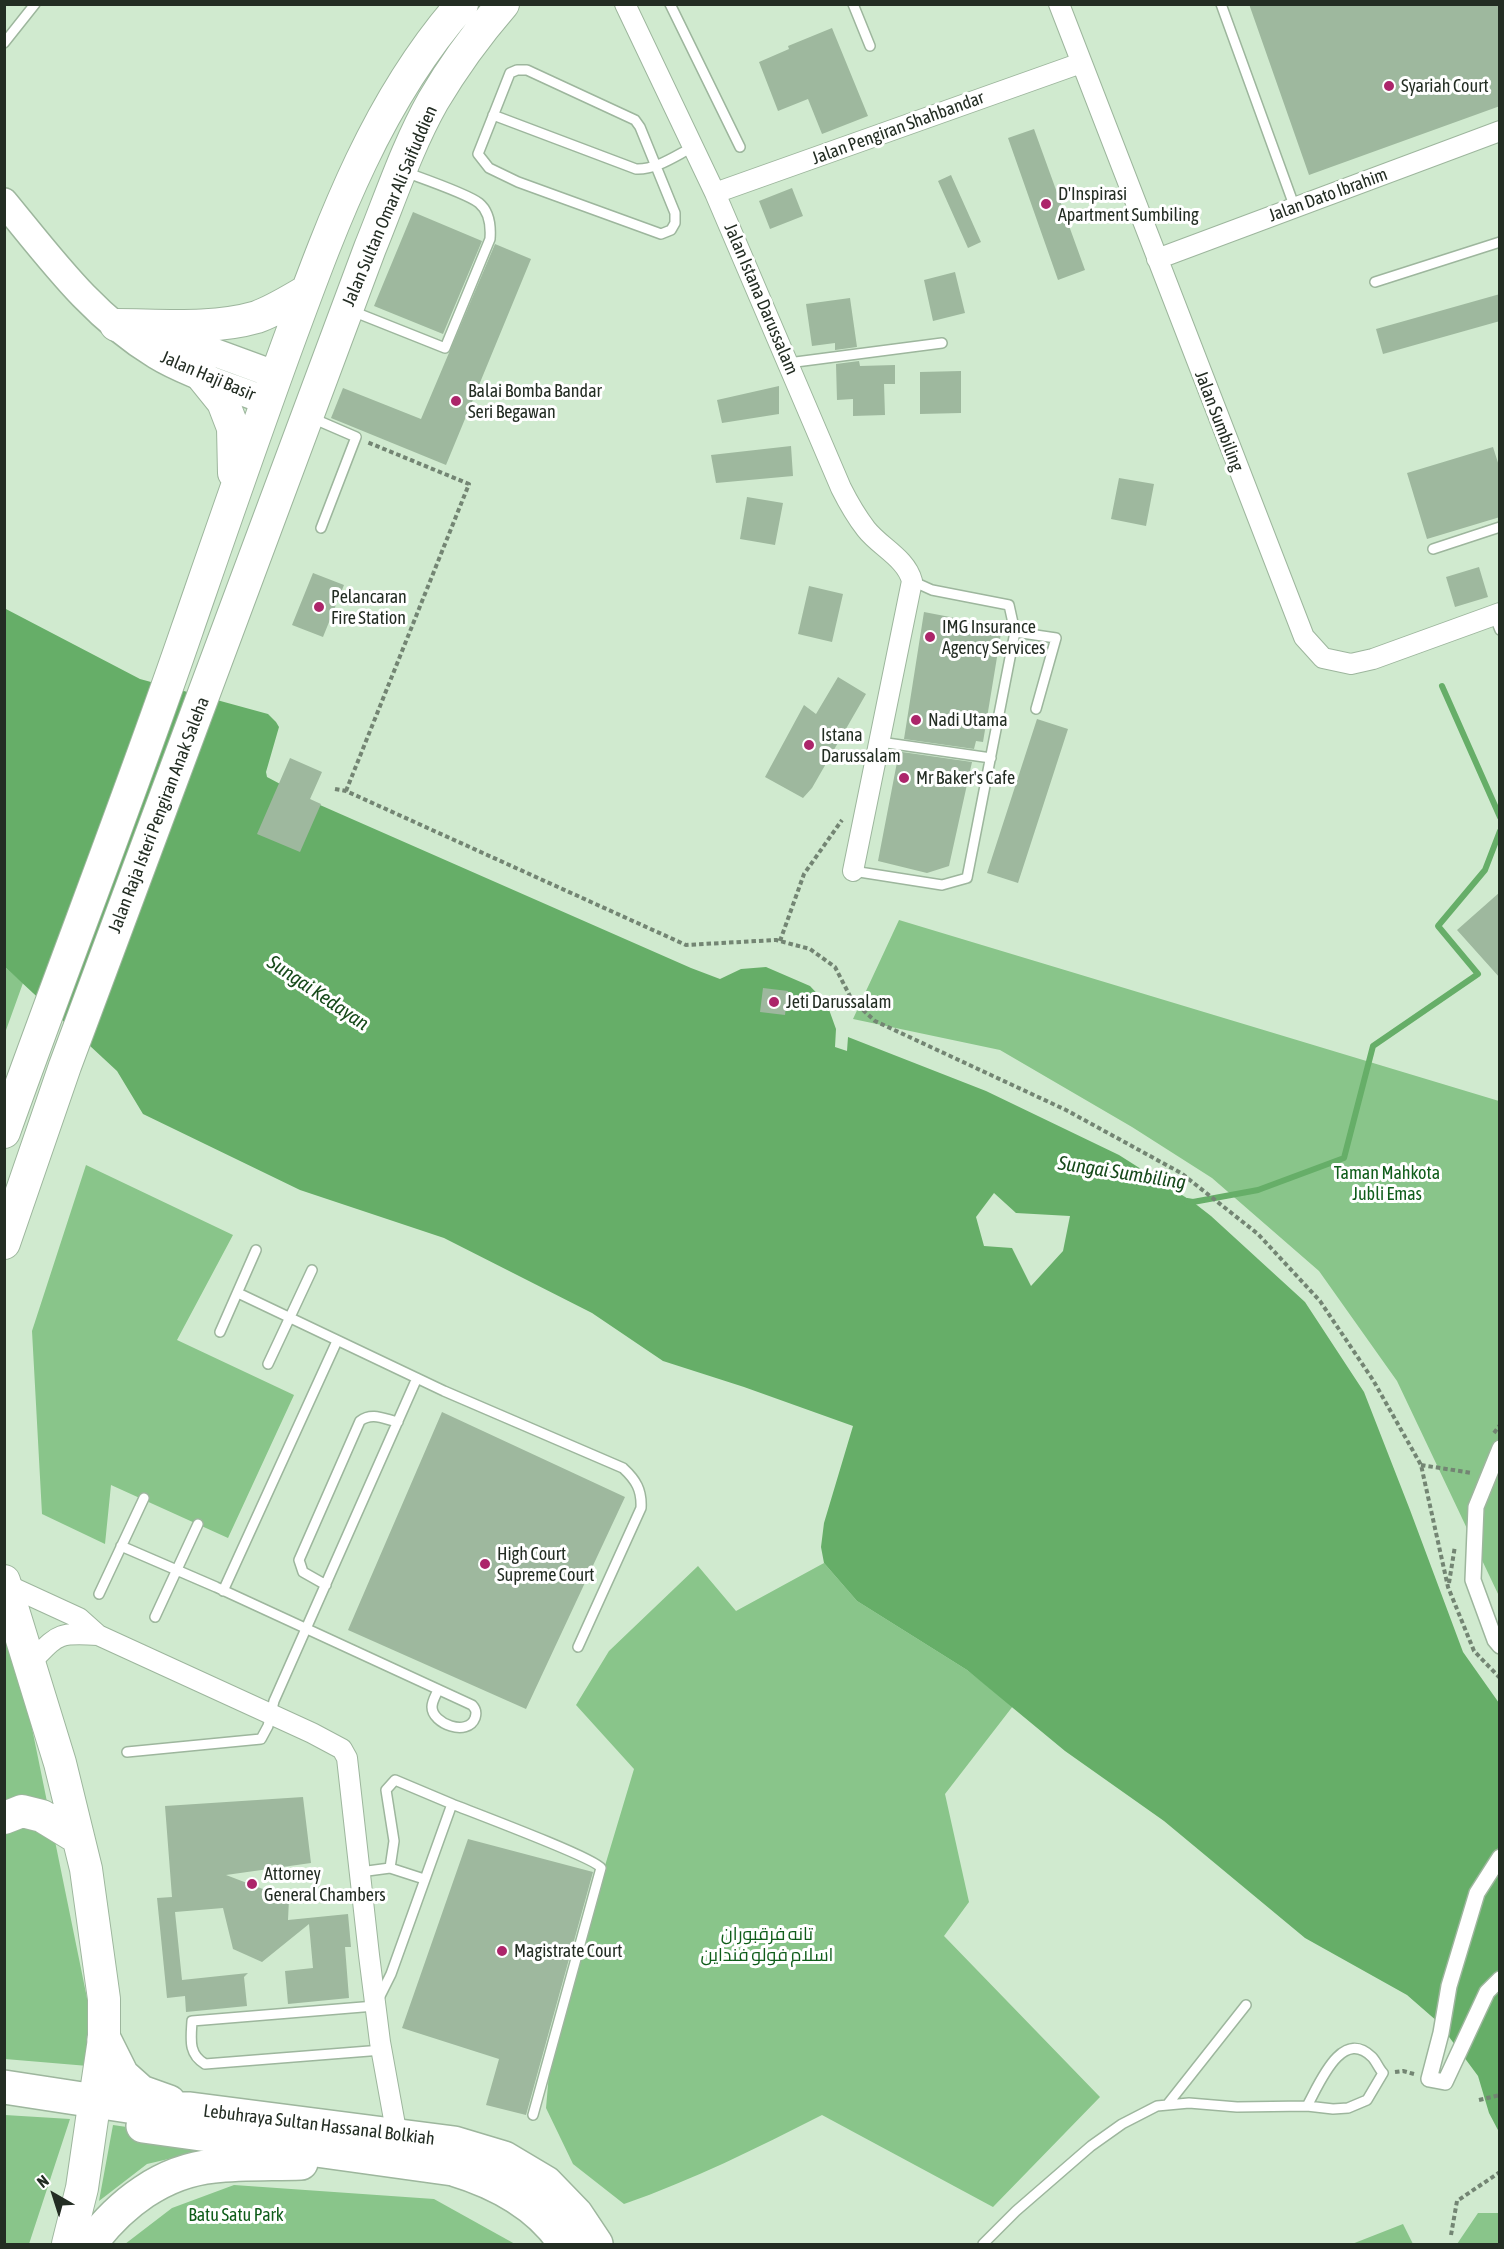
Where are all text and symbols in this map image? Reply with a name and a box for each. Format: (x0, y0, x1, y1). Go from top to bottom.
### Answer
place label: Syariah Court (1401, 75, 1489, 97)
marker: Syariah Court (1382, 79, 1396, 93)
street label: Jalan Pengiran Shahbandar (809, 87, 987, 169)
street label: Jalan Sultan Omar Ali Saifuddien (338, 102, 442, 310)
street label: Jalan Dato Ibrahim (1266, 163, 1390, 227)
place label: D'Inspirasi Apartment Sumbiling (1058, 183, 1199, 226)
marker: D'Inspirasi Apartment Sumbiling (1039, 197, 1053, 211)
street label: Jalan Istana Darussalam (719, 220, 803, 378)
street label: Jalan Haji Basir (157, 346, 259, 406)
street label: Jalan Sumbiling (1190, 368, 1248, 474)
place label: Balai Bomba Bandar Seri Begawan (468, 380, 602, 422)
marker: Balai Bomba Bandar Seri Begawan (449, 394, 463, 408)
place label: Pelancaran Fire Station (331, 586, 407, 628)
marker: Pelancaran Fire Station (312, 600, 326, 614)
place label: IMG Insurance Agency Services (942, 616, 1045, 658)
marker: IMG Insurance Agency Services (923, 630, 937, 644)
street label: Jalan Raja Isteri Pengiran Anak Saleha (104, 694, 214, 936)
place label: Nadi Utama (928, 709, 1008, 731)
marker: Nadi Utama (909, 713, 923, 727)
place label: Istana Darussalam (821, 724, 901, 766)
marker: Istana Darussalam (802, 738, 816, 752)
place label: Mr Baker's Cafe (916, 767, 1015, 789)
marker: Mr Baker's Cafe (897, 771, 911, 785)
water label: Sungai Kedayan (263, 950, 373, 1036)
place label: Jeti Darussalam (786, 991, 891, 1013)
marker: Jeti Darussalam (767, 995, 781, 1009)
water label: Sungai Sumbiling (1056, 1151, 1188, 1195)
park label: Taman Mahkota Jubli Emas (1334, 1162, 1440, 1204)
place label: High Court Supreme Court (497, 1543, 594, 1586)
marker: High Court Supreme Court (478, 1557, 492, 1571)
place label: Attorney General Chambers (264, 1863, 386, 1906)
marker: Attorney General Chambers (245, 1877, 259, 1891)
park label: تانه فرقبوران اسلام فولو فنداين (701, 1923, 833, 1966)
place label: Magistrate Court (514, 1940, 622, 1962)
marker: Magistrate Court (495, 1944, 509, 1958)
street label: Lebuhraya Sultan Hassanal Bolkiah (202, 2100, 436, 2150)
north arrow (24, 2165, 84, 2225)
text: N (33, 2171, 52, 2191)
park label: Batu Satu Park (188, 2204, 284, 2226)

